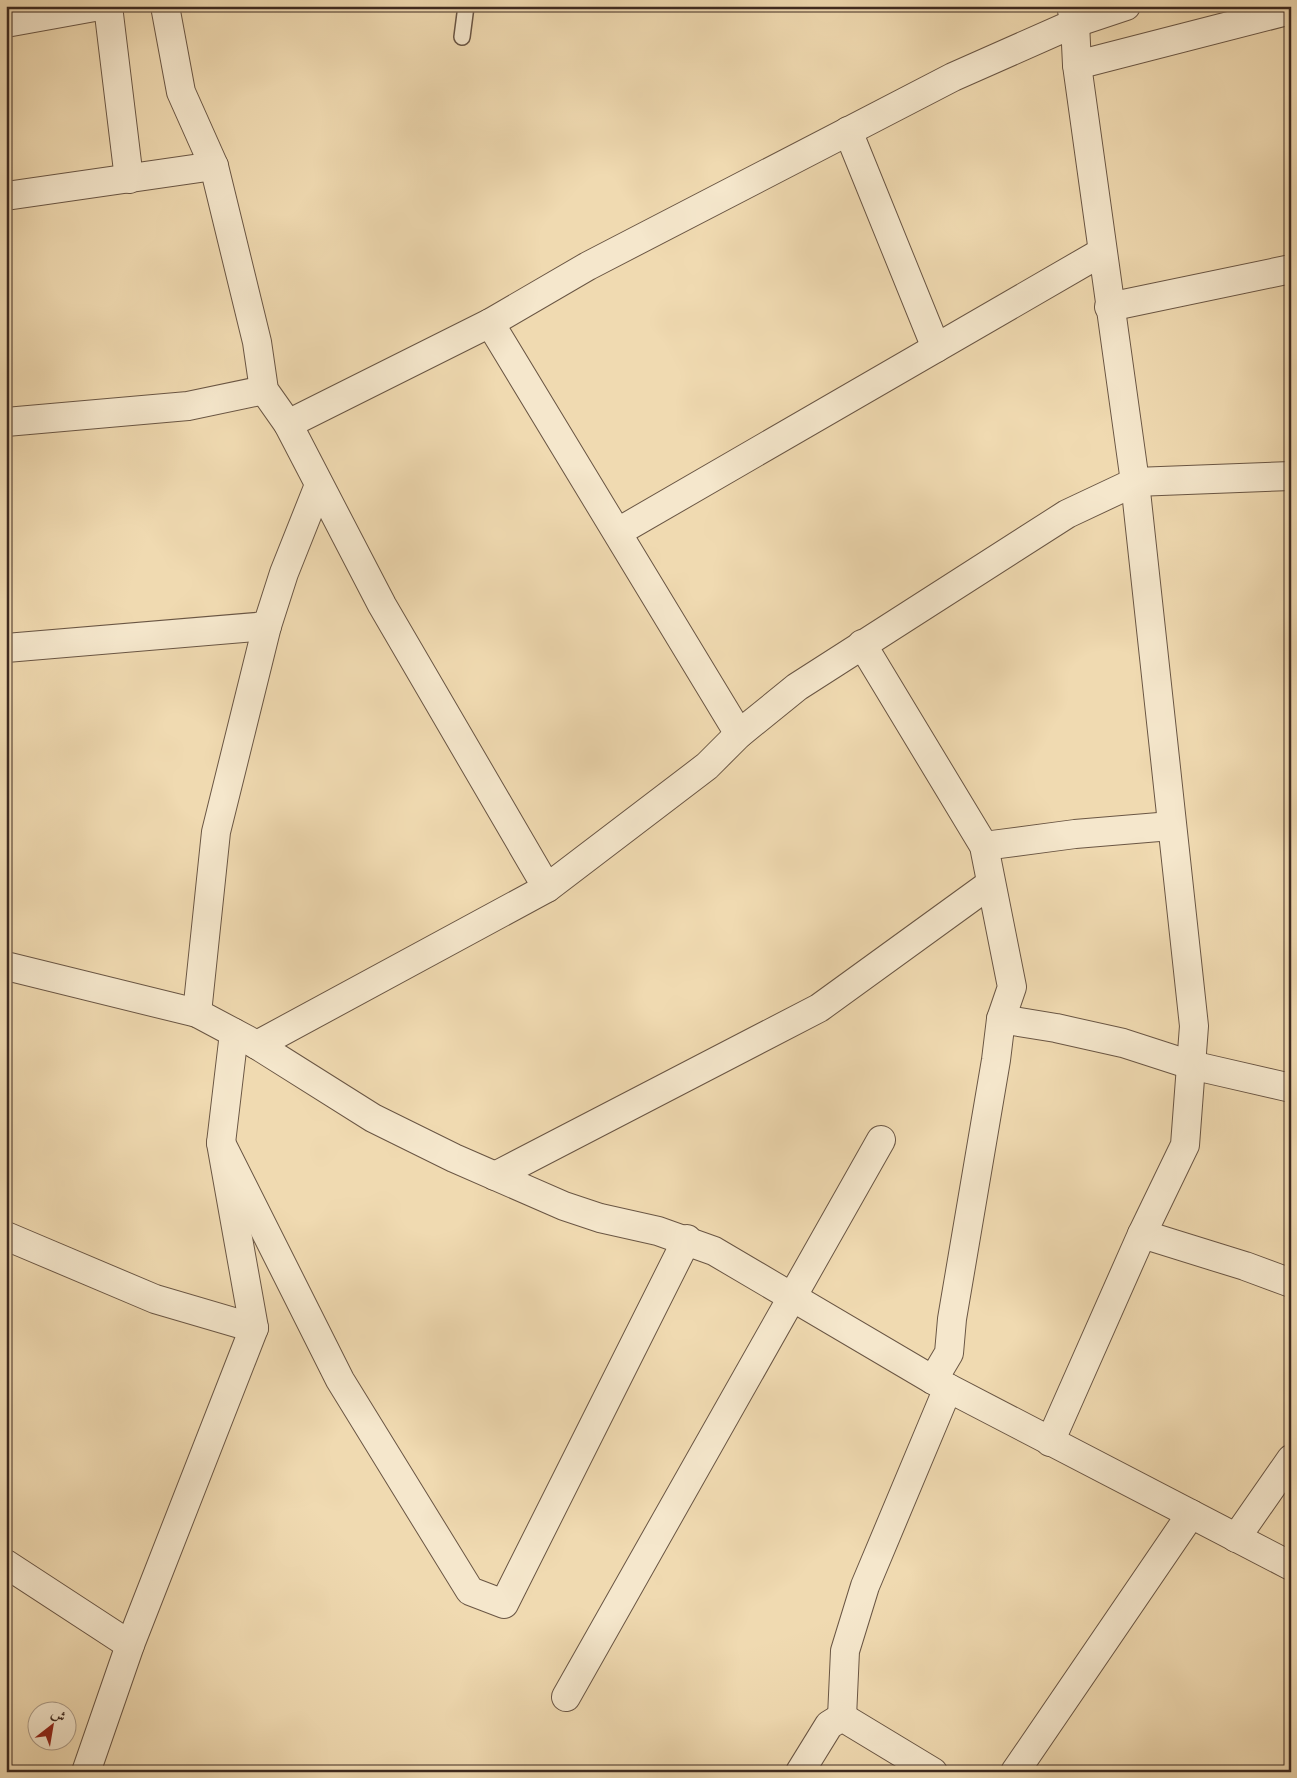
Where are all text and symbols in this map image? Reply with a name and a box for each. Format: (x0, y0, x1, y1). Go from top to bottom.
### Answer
north arrow (28, 1700, 78, 1750)
text: ش (48, 1704, 69, 1726)

